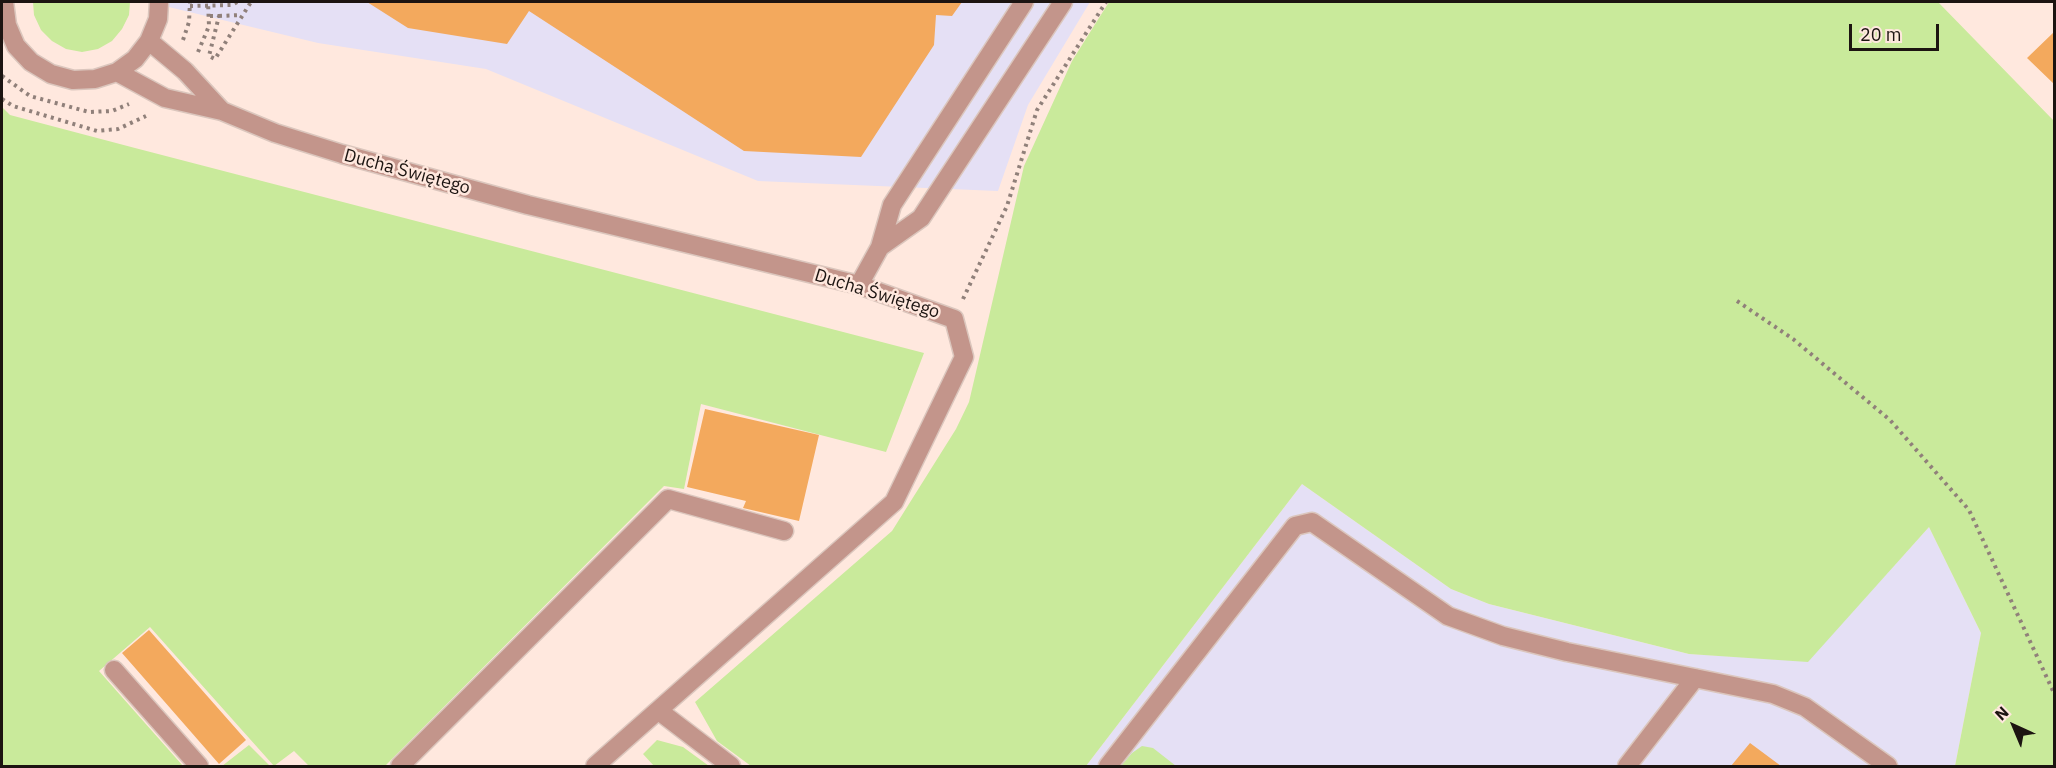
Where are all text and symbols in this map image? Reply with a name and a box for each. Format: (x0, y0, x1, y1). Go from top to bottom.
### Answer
scale bar (1852, 12, 1942, 50)
text: 20 m (1860, 23, 1902, 46)
street label: Ducha Świętego (342, 145, 472, 199)
street label: Ducha Świętego (812, 265, 942, 323)
north arrow (1984, 696, 2044, 756)
text: N (1990, 702, 2013, 724)

